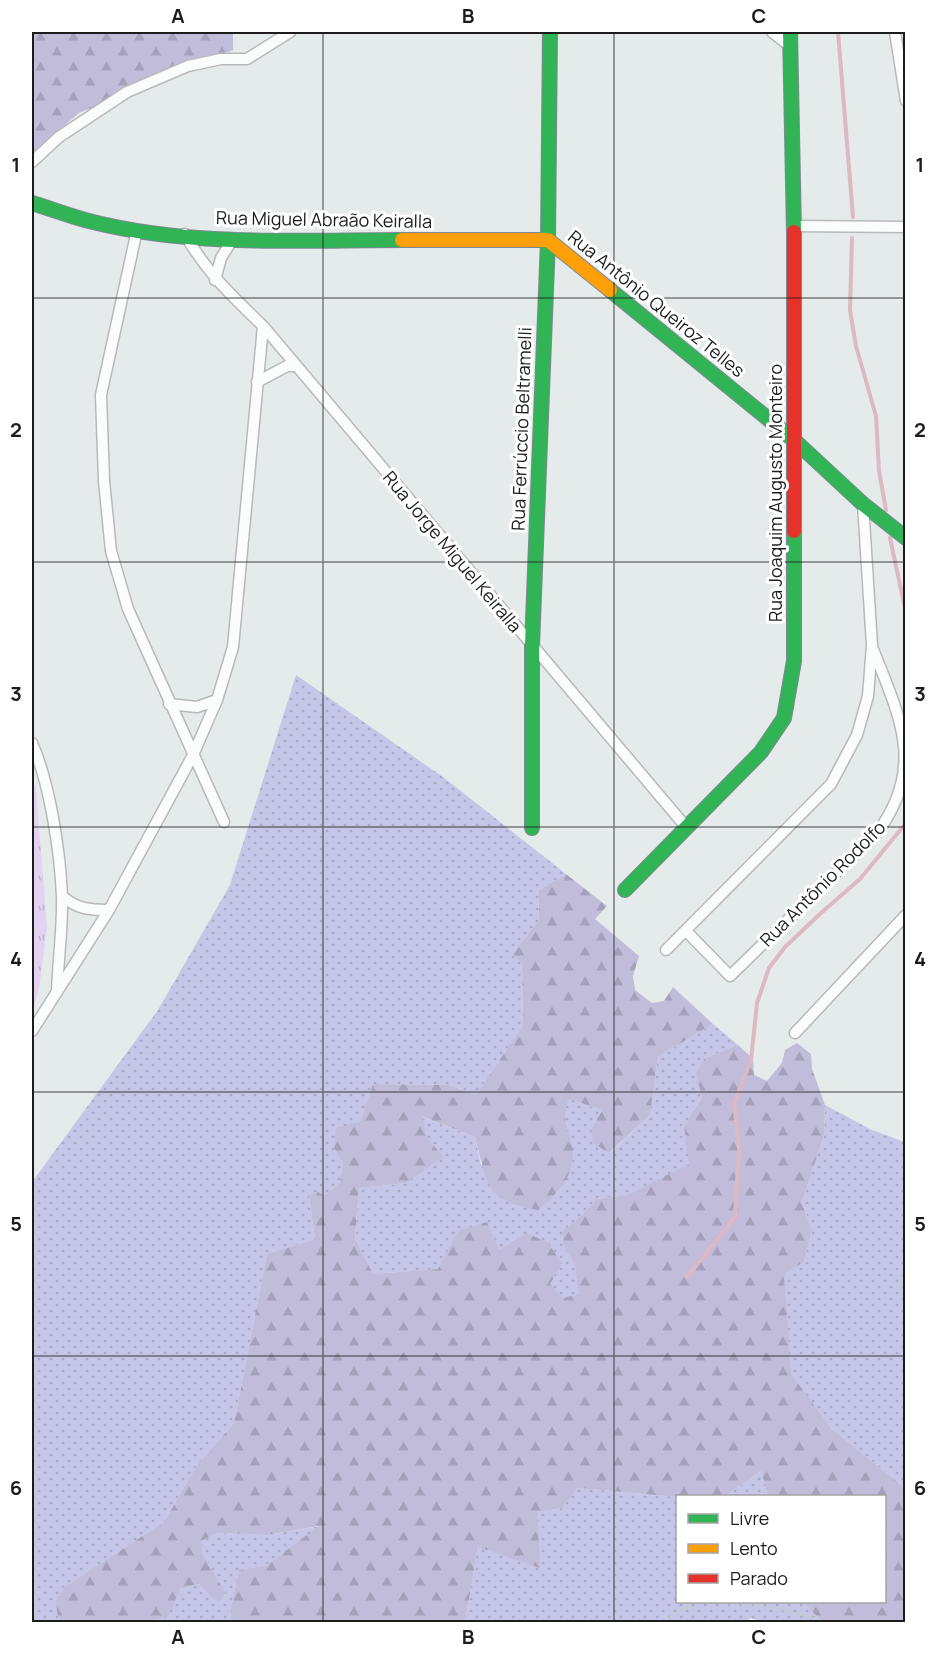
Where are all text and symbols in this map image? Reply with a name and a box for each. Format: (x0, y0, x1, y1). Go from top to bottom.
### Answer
text: A (171, 2, 185, 29)
text: B (462, 2, 475, 29)
text: C (752, 2, 766, 29)
text: 1 (12, 151, 20, 178)
text: 1 (916, 151, 924, 178)
street label: Rua Miguel Abraão Keiralla (216, 205, 432, 233)
street label: Rua Antônio Queiroz Telles (563, 224, 750, 382)
street label: Rua Ferrúccio Beltramelli (505, 327, 537, 531)
street label: Rua Joaquim Augusto Monteiro (763, 364, 787, 622)
text: 2 (10, 416, 22, 443)
text: 2 (914, 416, 926, 443)
street label: Rua Jorge Miguel Keiralla (378, 466, 527, 637)
text: 3 (10, 680, 22, 707)
text: 3 (914, 680, 926, 707)
street label: Rua Antônio Rodolfo (754, 815, 890, 951)
text: 4 (10, 945, 22, 972)
text: 4 (914, 945, 926, 972)
text: 5 (10, 1210, 22, 1237)
text: 5 (914, 1210, 926, 1237)
text: 6 (10, 1474, 22, 1501)
text: 6 (914, 1474, 926, 1501)
legend (676, 1495, 886, 1603)
text: Livre (730, 1506, 769, 1530)
text: Lento (730, 1536, 778, 1560)
text: Parado (730, 1566, 788, 1590)
text: A (171, 1623, 185, 1650)
text: B (462, 1623, 475, 1650)
text: C (752, 1623, 766, 1650)

